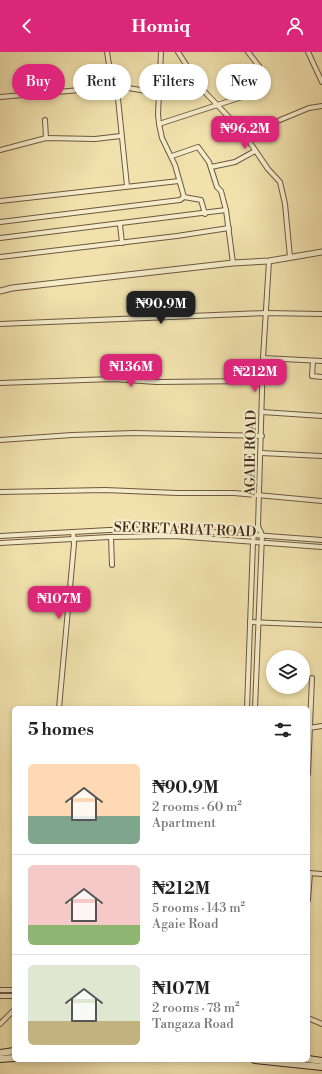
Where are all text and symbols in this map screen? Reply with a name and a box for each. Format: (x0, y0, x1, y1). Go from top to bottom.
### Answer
icon: back (16, 15, 38, 37)
text: Homiq (132, 15, 190, 38)
icon: person (284, 15, 306, 37)
chip: Buy (12, 64, 65, 100)
chip: Rent (73, 64, 131, 100)
chip: Filters (139, 64, 208, 100)
chip: New (216, 64, 271, 100)
pin: ₦96.2M (212, 116, 278, 150)
text: ₦96.2M (220, 121, 270, 137)
pin: ₦90.9M (128, 291, 194, 325)
text: ₦90.9M (135, 296, 187, 312)
pin: ₦136M (103, 354, 159, 388)
text: ₦136M (109, 359, 153, 375)
pin: ₦212M (227, 359, 283, 393)
text: ₦212M (233, 364, 277, 380)
street label: AGAIE ROAD (241, 410, 261, 497)
street label: SECRETARIAT ROAD (113, 519, 257, 541)
pin: ₦107M (31, 586, 87, 620)
text: ₦107M (37, 591, 81, 607)
map controls (266, 650, 310, 694)
button: layers (266, 650, 310, 694)
text: 5 homes (28, 719, 94, 741)
icon: filters (272, 719, 294, 741)
text: ₦90.9M (152, 777, 219, 799)
icon: home (60, 780, 108, 828)
text: 2 rooms · 60 m² (152, 799, 242, 815)
text: Apartment (152, 815, 216, 831)
text: ₦212M (152, 878, 210, 900)
icon: home (60, 881, 108, 929)
text: 5 rooms · 143 m² (152, 900, 245, 916)
text: Agaie Road (152, 916, 218, 932)
text: ₦107M (152, 978, 210, 1000)
icon: home (60, 981, 108, 1029)
text: 2 rooms · 78 m² (152, 1000, 240, 1016)
text: Tangaza Road (152, 1016, 234, 1032)

